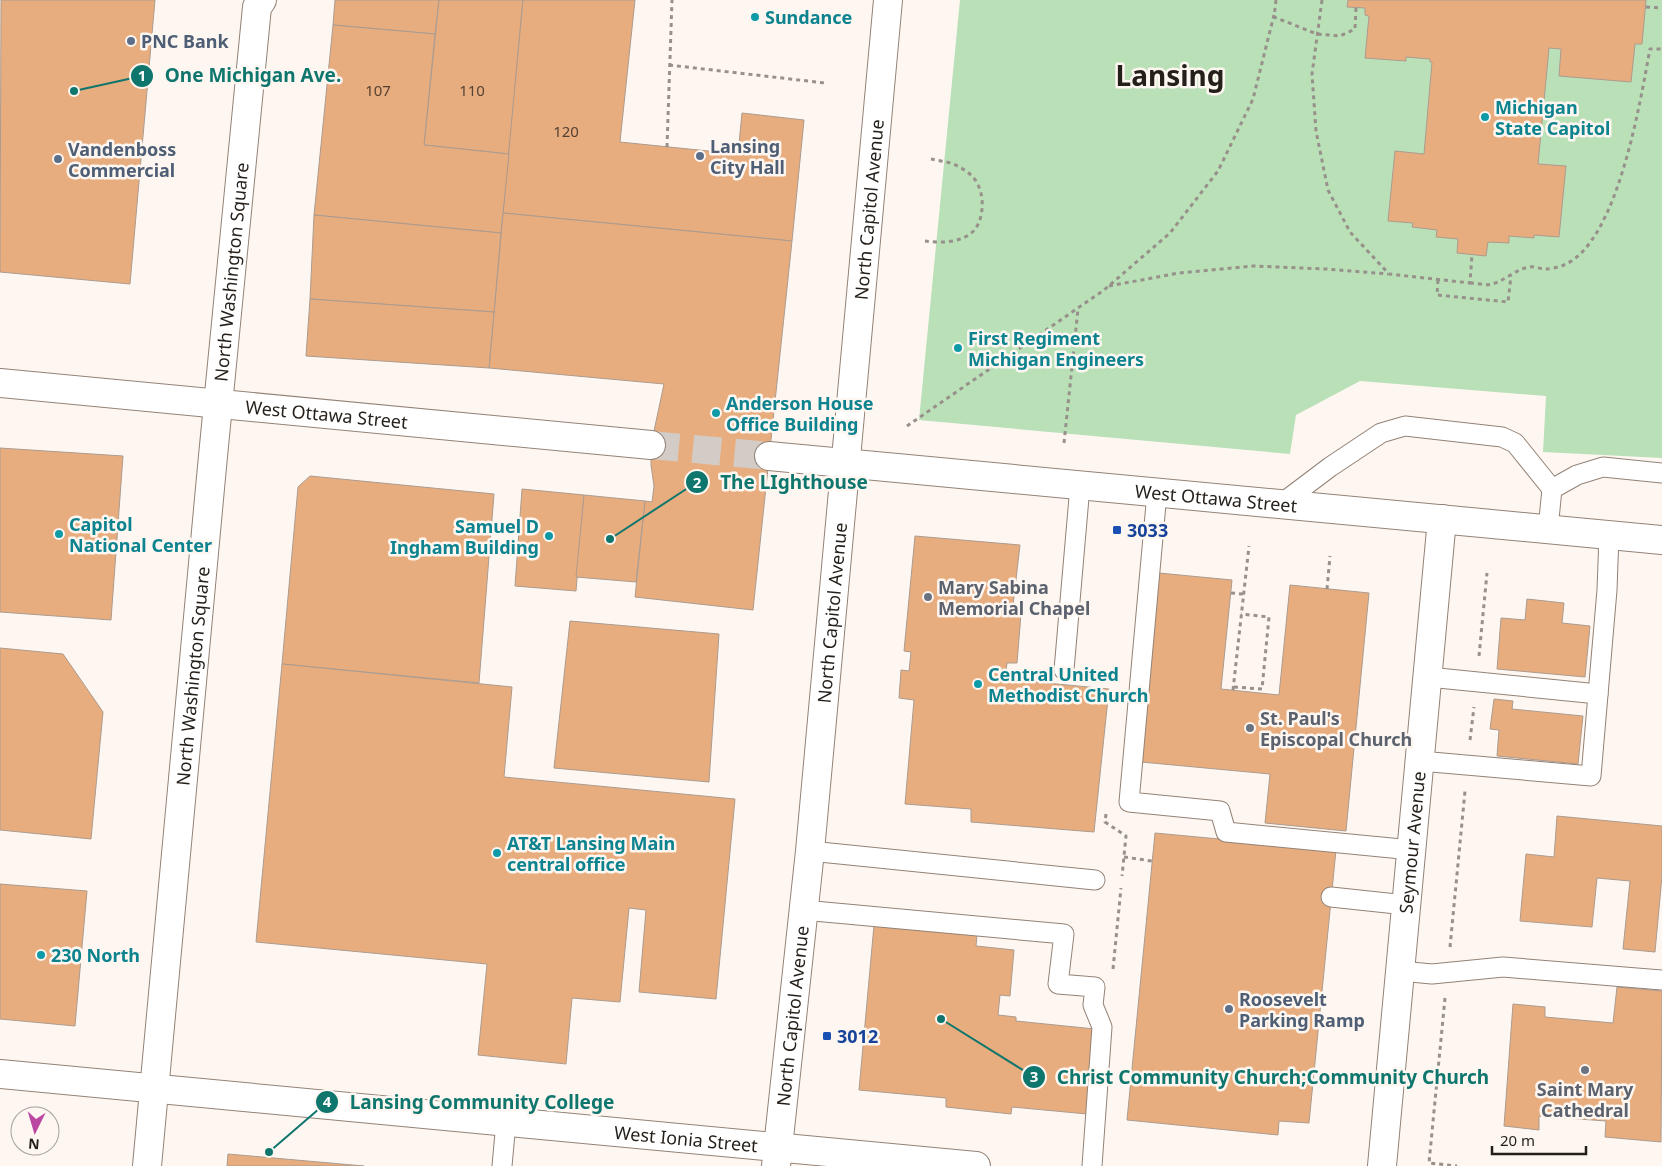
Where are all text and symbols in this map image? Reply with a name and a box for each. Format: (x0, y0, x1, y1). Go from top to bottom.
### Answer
place label: Sundance (765, 5, 852, 29)
marker: Sundance (749, 11, 761, 23)
place label: PNC Bank (141, 29, 229, 53)
marker: PNC Bank (125, 35, 137, 47)
district label: Lansing (1116, 56, 1224, 94)
callout: One Michigan Ave. (130, 59, 351, 93)
text: One Michigan Ave. (165, 62, 341, 88)
text: 1 (138, 65, 146, 85)
house number: 107 (365, 80, 391, 100)
house number: 110 (459, 80, 485, 100)
place label: Michigan State Capitol (1495, 95, 1610, 140)
marker: Michigan State Capitol (1479, 111, 1491, 123)
street label: North Capitol Avenue (849, 118, 889, 301)
house number: 120 (553, 121, 579, 141)
place label: Lansing City Hall (710, 134, 785, 179)
place label: Vandenboss Commercial (68, 137, 176, 182)
marker: Lansing City Hall (694, 150, 706, 162)
marker: Vandenboss Commercial (52, 153, 64, 165)
street label: North Washington Square (208, 161, 254, 383)
place label: First Regiment Michigan Engineers (968, 326, 1144, 371)
marker: First Regiment Michigan Engineers (952, 342, 964, 354)
place label: Anderson House Office Building (726, 391, 874, 436)
street label: West Ottawa Street (244, 394, 409, 434)
marker: Anderson House Office Building (710, 407, 722, 419)
callout: The LIghthouse (685, 465, 878, 499)
text: The LIghthouse (720, 469, 868, 495)
text: 2 (693, 472, 702, 492)
street label: West Ottawa Street (1134, 478, 1299, 518)
place label: Capitol National Center (69, 512, 212, 557)
place label: Samuel D Ingham Building (390, 514, 539, 559)
place label: 3033 (1127, 518, 1168, 542)
street label: North Capitol Avenue (812, 521, 852, 704)
marker: 3033 (1111, 524, 1123, 536)
marker: Capitol National Center (53, 528, 65, 540)
marker: Samuel D Ingham Building (543, 530, 555, 542)
street label: North Washington Square (170, 565, 215, 787)
place label: Mary Sabina Memorial Chapel (938, 575, 1090, 620)
marker: Mary Sabina Memorial Chapel (922, 591, 934, 603)
place label: Central United Methodist Church (988, 662, 1148, 707)
marker: Central United Methodist Church (972, 678, 984, 690)
place label: St. Paul's Episcopal Church (1260, 706, 1412, 751)
marker: St. Paul's Episcopal Church (1244, 722, 1256, 734)
street label: Seymour Avenue (1393, 770, 1431, 915)
place label: AT&T Lansing Main central office (507, 831, 675, 876)
marker: AT&T Lansing Main central office (491, 847, 503, 859)
street label: North Capitol Avenue (771, 924, 814, 1107)
place label: 230 North (51, 943, 140, 967)
marker: 230 North (35, 949, 47, 961)
place label: Roosevelt Parking Ramp (1239, 987, 1365, 1032)
marker: Roosevelt Parking Ramp (1223, 1003, 1235, 1015)
place label: 3012 (837, 1024, 878, 1048)
marker: 3012 (821, 1030, 833, 1042)
callout: Christ Community Church;Community Church (1021, 1060, 1499, 1094)
text: Christ Community Church;Community Church (1057, 1064, 1489, 1090)
marker: Saint Mary Cathedral (1579, 1064, 1591, 1076)
text: 3 (1030, 1066, 1038, 1086)
place label: Saint Mary Cathedral (1537, 1077, 1634, 1122)
callout: Lansing Community College (314, 1085, 624, 1119)
text: Lansing Community College (350, 1089, 614, 1115)
text: 4 (323, 1091, 332, 1111)
north arrow (10, 1106, 60, 1156)
street label: West Ionia Street (613, 1120, 759, 1157)
scale bar (1492, 1124, 1586, 1156)
text: 20 m (1500, 1130, 1535, 1150)
text: N (27, 1134, 40, 1154)

